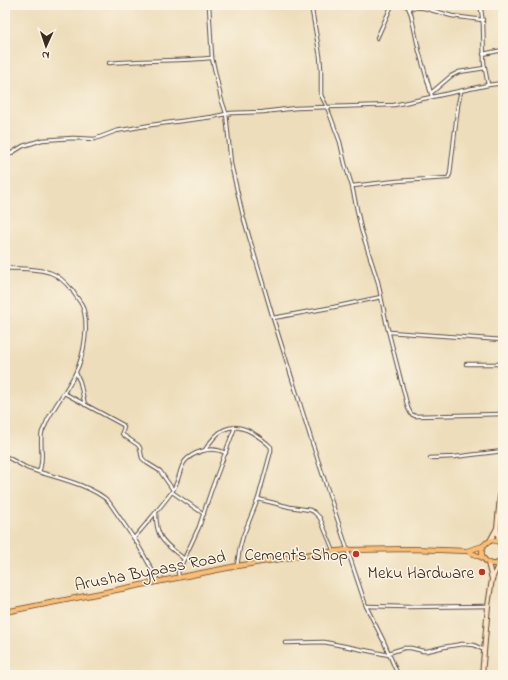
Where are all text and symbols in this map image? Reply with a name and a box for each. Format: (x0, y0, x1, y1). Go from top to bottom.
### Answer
north arrow (26, 26, 66, 66)
text: N (41, 47, 50, 63)
place label: Cement's Shop (244, 543, 348, 568)
street label: Arusha Bypass Road (73, 544, 229, 599)
marker: Cement's Shop (351, 549, 361, 559)
place label: Meku Hardware (368, 561, 474, 586)
marker: Meku Hardware (477, 567, 487, 577)

